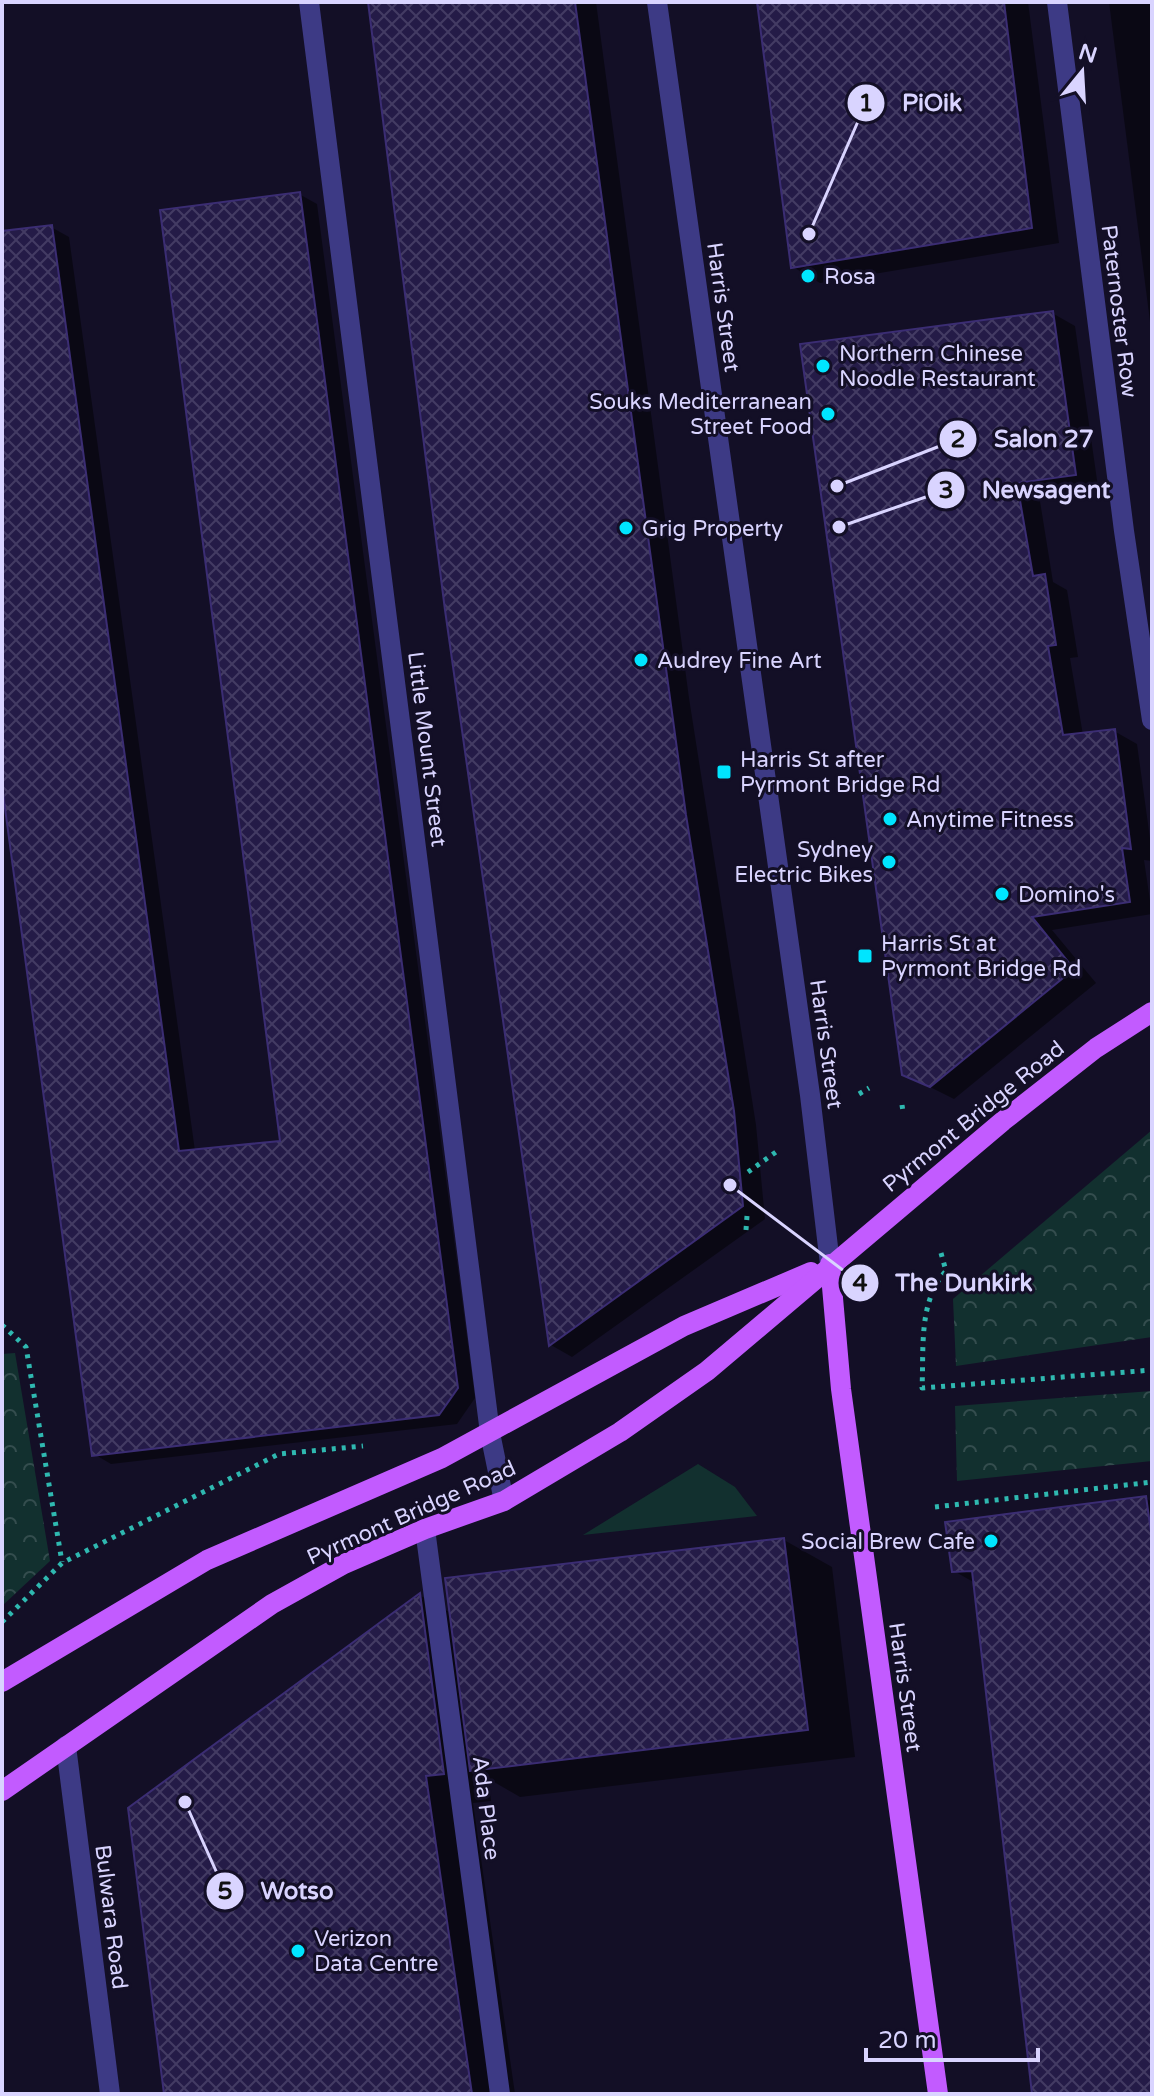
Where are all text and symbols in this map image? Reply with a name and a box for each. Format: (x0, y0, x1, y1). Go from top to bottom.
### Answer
north arrow (1042, 32, 1122, 112)
text: N (1075, 39, 1100, 69)
callout: PiOik (846, 79, 978, 127)
text: 1 (858, 89, 874, 118)
text: PiOik (902, 89, 962, 118)
street label: Paternoster Row (1096, 223, 1143, 399)
street label: Harris Street (701, 241, 745, 374)
place label: Rosa (824, 264, 876, 290)
marker: Rosa (799, 267, 817, 285)
place label: Northern Chinese Noodle Restaurant (839, 341, 1036, 392)
marker: Northern Chinese Noodle Restaurant (814, 357, 832, 375)
place label: Souks Mediterranean Street Food (589, 389, 812, 440)
marker: Souks Mediterranean Street Food (819, 405, 837, 423)
callout: Salon 27 (938, 415, 1110, 463)
text: 2 (950, 425, 966, 454)
text: Salon 27 (994, 425, 1094, 454)
callout: Newsagent (926, 466, 1127, 514)
text: 3 (938, 476, 954, 505)
text: Newsagent (982, 476, 1111, 505)
place label: Grig Property (642, 516, 783, 542)
marker: Grig Property (617, 519, 635, 537)
place label: Audrey Fine Art (657, 648, 822, 674)
street label: Little Mount Street (402, 650, 452, 848)
marker: Audrey Fine Art (632, 651, 650, 669)
place label: Harris St after Pyrmont Bridge Rd (740, 747, 940, 798)
marker: Harris St after Pyrmont Bridge Rd (715, 763, 733, 781)
place label: Anytime Fitness (906, 807, 1074, 833)
marker: Anytime Fitness (881, 810, 899, 828)
place label: Sydney Electric Bikes (734, 837, 873, 888)
marker: Sydney Electric Bikes (880, 853, 898, 871)
place label: Domino's (1018, 882, 1115, 908)
marker: Domino's (993, 885, 1011, 903)
place label: Harris St at Pyrmont Bridge Rd (881, 931, 1081, 982)
marker: Harris St at Pyrmont Bridge Rd (856, 947, 874, 965)
street label: Harris Street (804, 978, 848, 1111)
street label: Pyrmont Bridge Road (878, 1036, 1070, 1198)
callout: The Dunkirk (840, 1259, 1049, 1307)
text: 4 (852, 1269, 868, 1298)
text: The Dunkirk (894, 1269, 1033, 1298)
street label: Pyrmont Bridge Road (303, 1455, 520, 1571)
place label: Social Brew Cafe (801, 1529, 975, 1555)
marker: Social Brew Cafe (982, 1532, 1000, 1550)
street label: Harris Street (883, 1621, 927, 1754)
street label: Ada Place (467, 1755, 505, 1862)
street label: Bulwara Road (89, 1843, 133, 1991)
callout: Wotso (205, 1867, 350, 1915)
text: 5 (217, 1877, 233, 1906)
text: Wotso (261, 1877, 333, 1906)
place label: Verizon Data Centre (314, 1926, 438, 1977)
marker: Verizon Data Centre (289, 1942, 307, 1960)
scale bar (866, 2012, 1038, 2062)
text: 20 m (878, 2026, 936, 2055)

